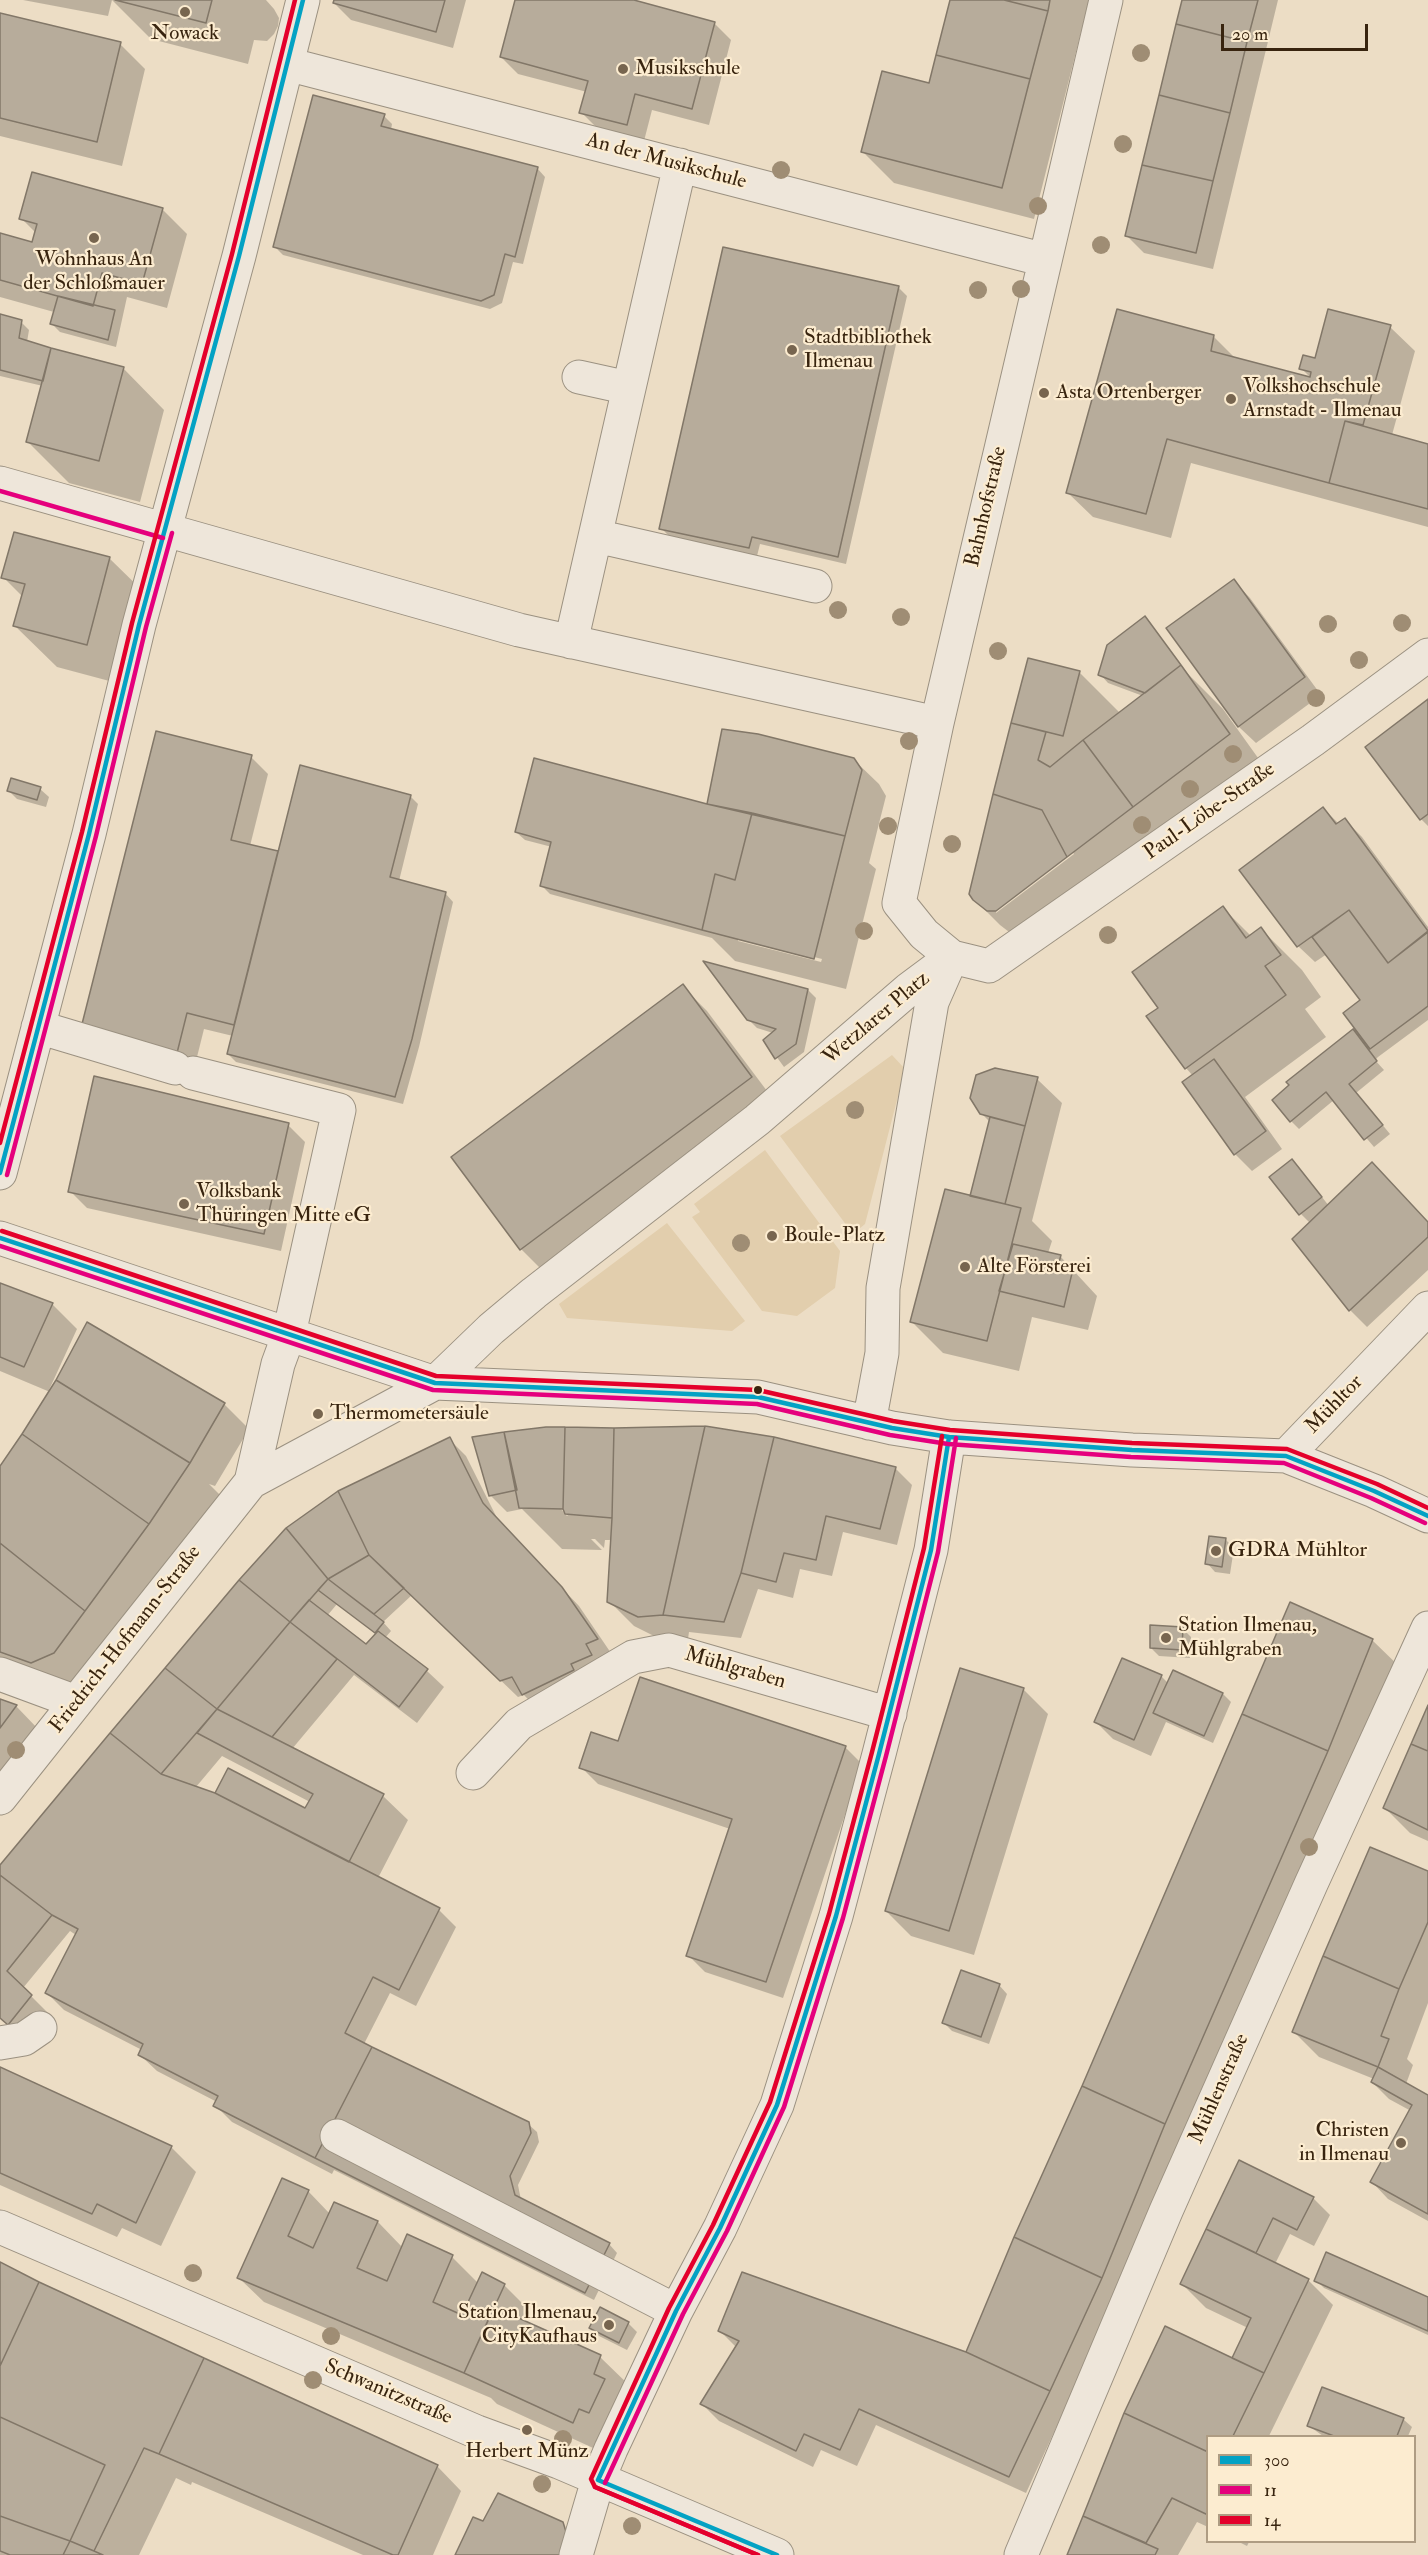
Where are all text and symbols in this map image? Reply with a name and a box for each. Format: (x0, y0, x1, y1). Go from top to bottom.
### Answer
marker: Nowack (178, 5, 192, 19)
scale bar (1224, 12, 1371, 50)
place label: Nowack (151, 21, 219, 47)
text: 20 m (1232, 23, 1268, 46)
place label: Musikschule (635, 56, 740, 82)
marker: Musikschule (616, 62, 630, 76)
street label: An der Musikschule (583, 128, 749, 196)
marker: Wohnhaus An der Schloßmauer (87, 231, 101, 245)
place label: Wohnhaus An der Schloßmauer (23, 247, 165, 297)
place label: Stadtbibliothek Ilmenau (804, 325, 932, 375)
marker: Stadtbibliothek Ilmenau (785, 343, 799, 357)
place label: Volkshochschule Arnstadt - Ilmenau (1243, 374, 1402, 424)
place label: Asta Ortenberger (1056, 380, 1201, 406)
marker: Asta Ortenberger (1037, 386, 1051, 400)
marker: Volkshochschule Arnstadt - Ilmenau (1224, 392, 1238, 406)
street label: Bahnhofstraße (961, 444, 1013, 570)
street label: Paul-Löbe-Straße (1140, 758, 1280, 866)
street label: Wetzlarer Platz (819, 967, 935, 1071)
place label: Volksbank Thüringen Mitte eG (196, 1179, 371, 1229)
marker: Volksbank Thüringen Mitte eG (177, 1197, 191, 1211)
place label: Boule-Platz (784, 1223, 885, 1249)
marker: Boule-Platz (765, 1229, 779, 1243)
place label: Alte Försterei (977, 1254, 1091, 1280)
marker: Alte Försterei (958, 1260, 972, 1274)
street label: Mühltor (1301, 1370, 1369, 1440)
unlabelled marker (752, 1384, 764, 1396)
place label: Thermometersäule (330, 1401, 489, 1427)
marker: Thermometersäule (311, 1407, 325, 1421)
place label: GDRA Mühltor (1228, 1538, 1367, 1564)
street label: Friedrich-Hofmann-Straße (45, 1541, 207, 1739)
marker: GDRA Mühltor (1209, 1544, 1223, 1558)
place label: Station Ilmenau, Mühlgraben (1178, 1613, 1317, 1663)
marker: Station Ilmenau, Mühlgraben (1159, 1631, 1173, 1645)
street label: Mühlgraben (682, 1643, 788, 1695)
street label: Mühlenstraße (1185, 2030, 1255, 2148)
place label: Christen in Ilmenau (1299, 2118, 1389, 2168)
marker: Christen in Ilmenau (1394, 2136, 1408, 2150)
place label: Station Ilmenau, CityKaufhaus (458, 2300, 597, 2350)
marker: Station Ilmenau, CityKaufhaus (602, 2318, 616, 2332)
street label: Schwanitzstraße (320, 2355, 456, 2431)
marker: Herbert Münz (520, 2423, 534, 2437)
legend (1206, 2435, 1416, 2543)
place label: Herbert Münz (465, 2439, 589, 2465)
text: 300 (1264, 2449, 1289, 2472)
text: 11 (1264, 2479, 1277, 2502)
text: 14 (1264, 2509, 1280, 2532)

